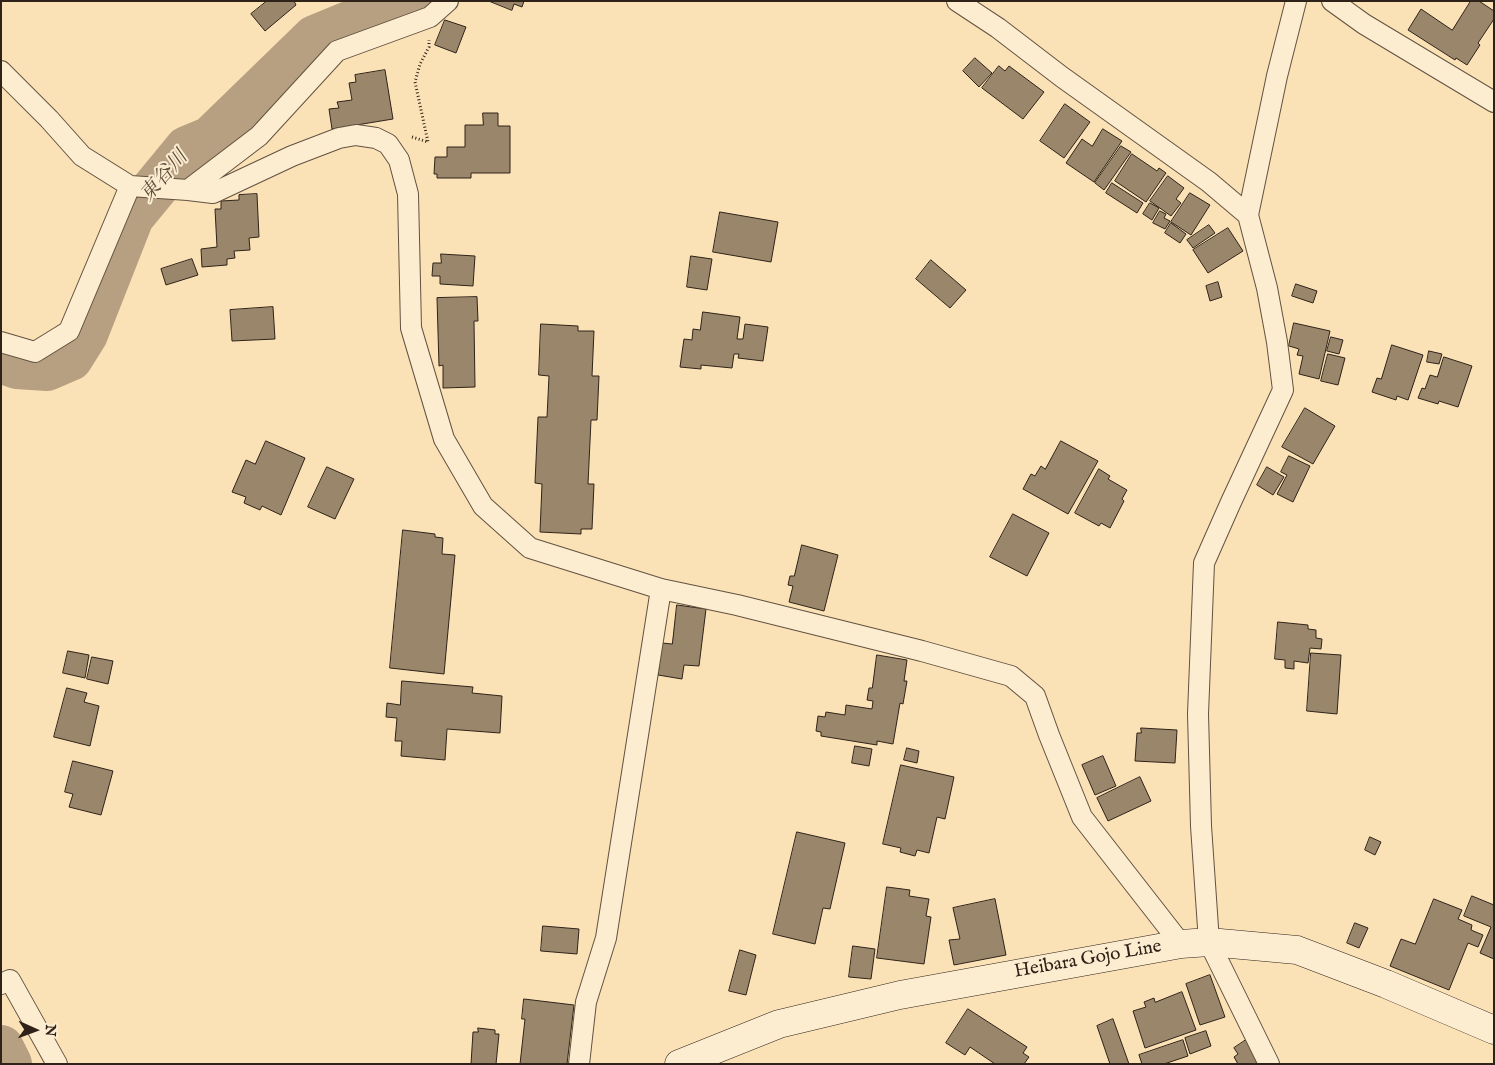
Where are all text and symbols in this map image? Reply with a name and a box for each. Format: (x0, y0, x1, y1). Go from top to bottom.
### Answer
water label: 東谷川 (136, 146, 194, 208)
street label: Heibara Gojo Line (1013, 936, 1163, 984)
north arrow (10, 1005, 60, 1055)
text: N (41, 1024, 59, 1037)

